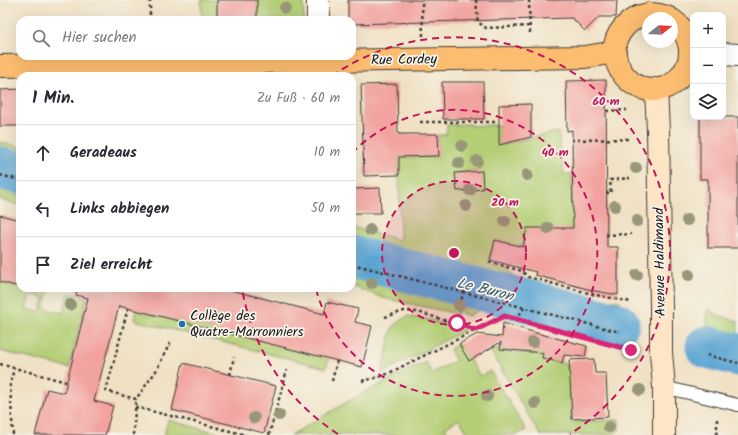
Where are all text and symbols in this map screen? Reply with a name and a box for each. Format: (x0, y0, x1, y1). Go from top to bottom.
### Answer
north arrow (642, 12, 678, 48)
map controls (690, 12, 726, 120)
button: + (690, 12, 726, 48)
search box (16, 16, 356, 60)
text: Hier suchen (62, 26, 136, 50)
icon: search (30, 27, 52, 49)
street label: Rue Cordey (371, 48, 438, 72)
button: − (690, 48, 726, 84)
button: layers (690, 84, 726, 120)
text: 1 Min. (32, 85, 74, 112)
text: Zu Fuß · 60 m (257, 88, 340, 109)
text: 60 m (592, 92, 620, 111)
text: Geradeaus (70, 141, 137, 165)
icon: ahead (32, 142, 54, 164)
text: 10 m (314, 142, 340, 163)
text: 40 m (541, 143, 569, 162)
text: 20 m (491, 193, 519, 212)
text: Links abbiegen (70, 197, 169, 221)
icon: left (32, 198, 54, 220)
text: 50 m (311, 198, 340, 219)
street label: Avenue Haldimand (648, 206, 672, 317)
centre of rings (447, 246, 461, 260)
text: Ziel erreicht (70, 253, 153, 277)
icon: arrive (32, 254, 54, 276)
water label: Le Buron (454, 271, 517, 309)
place label: Collège des Quatre-Marronniers (190, 305, 303, 343)
route start (448, 314, 466, 332)
marker: Collège des Quatre-Marronniers (177, 319, 187, 329)
route end (622, 341, 640, 359)

